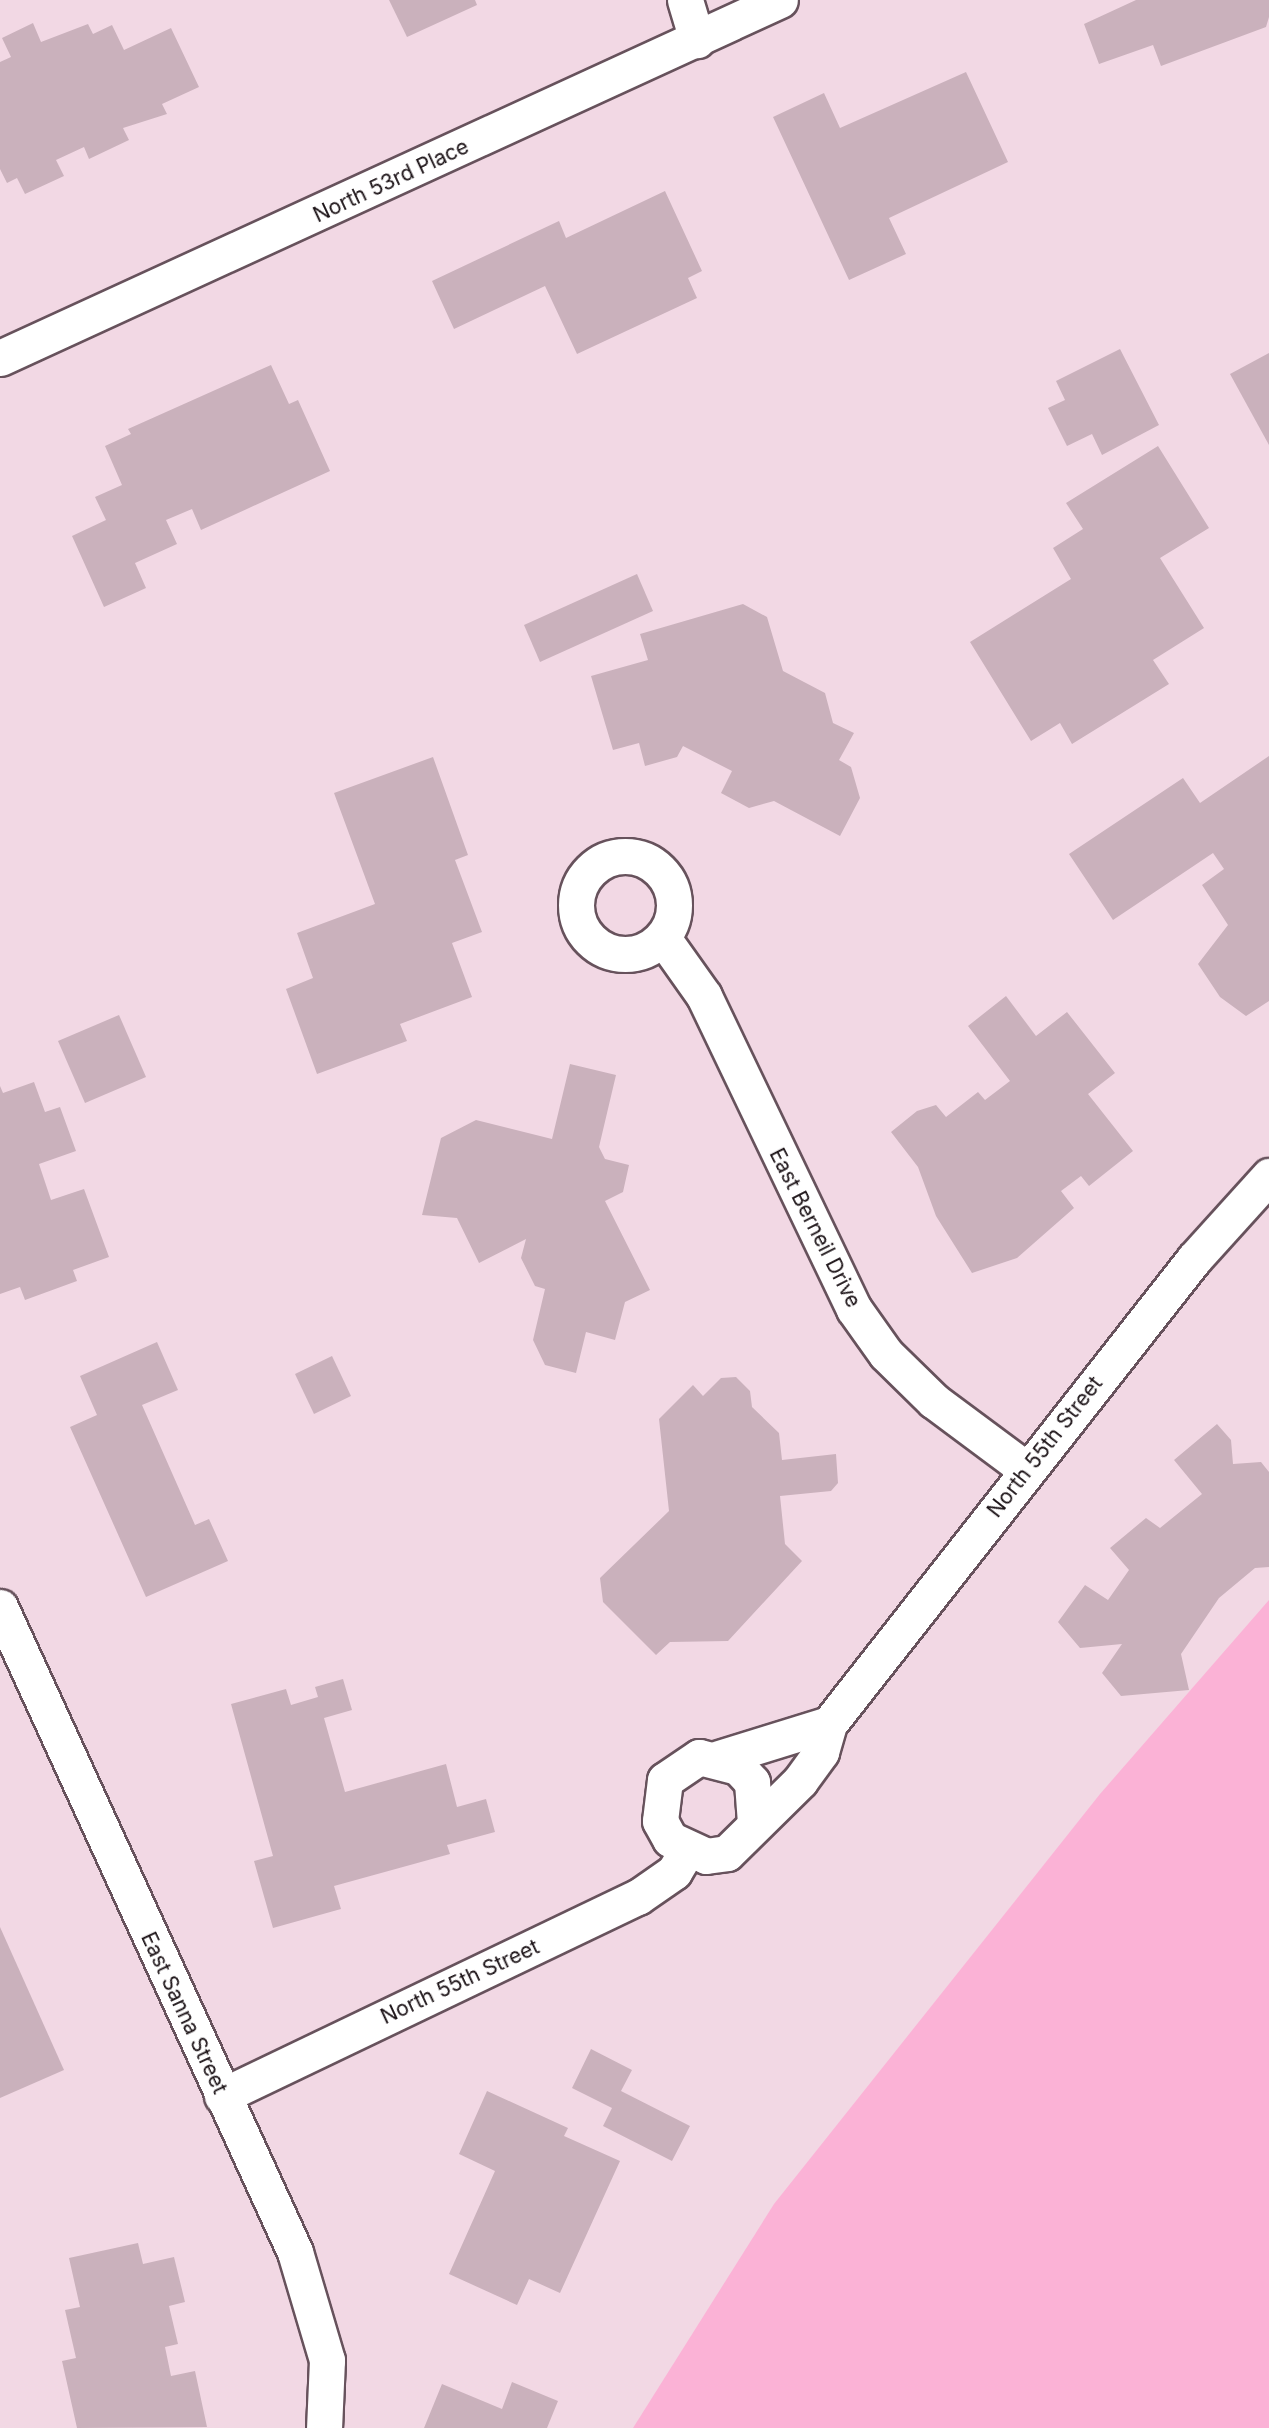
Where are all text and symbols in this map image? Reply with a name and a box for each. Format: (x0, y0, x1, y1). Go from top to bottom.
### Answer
street label: North 53rd Place (309, 134, 473, 228)
street label: East Berneil Drive (764, 1144, 866, 1312)
street label: North 55th Street (982, 1372, 1108, 1522)
street label: East Sanna Street (136, 1928, 232, 2098)
street label: North 55th Street (377, 1934, 543, 2030)

